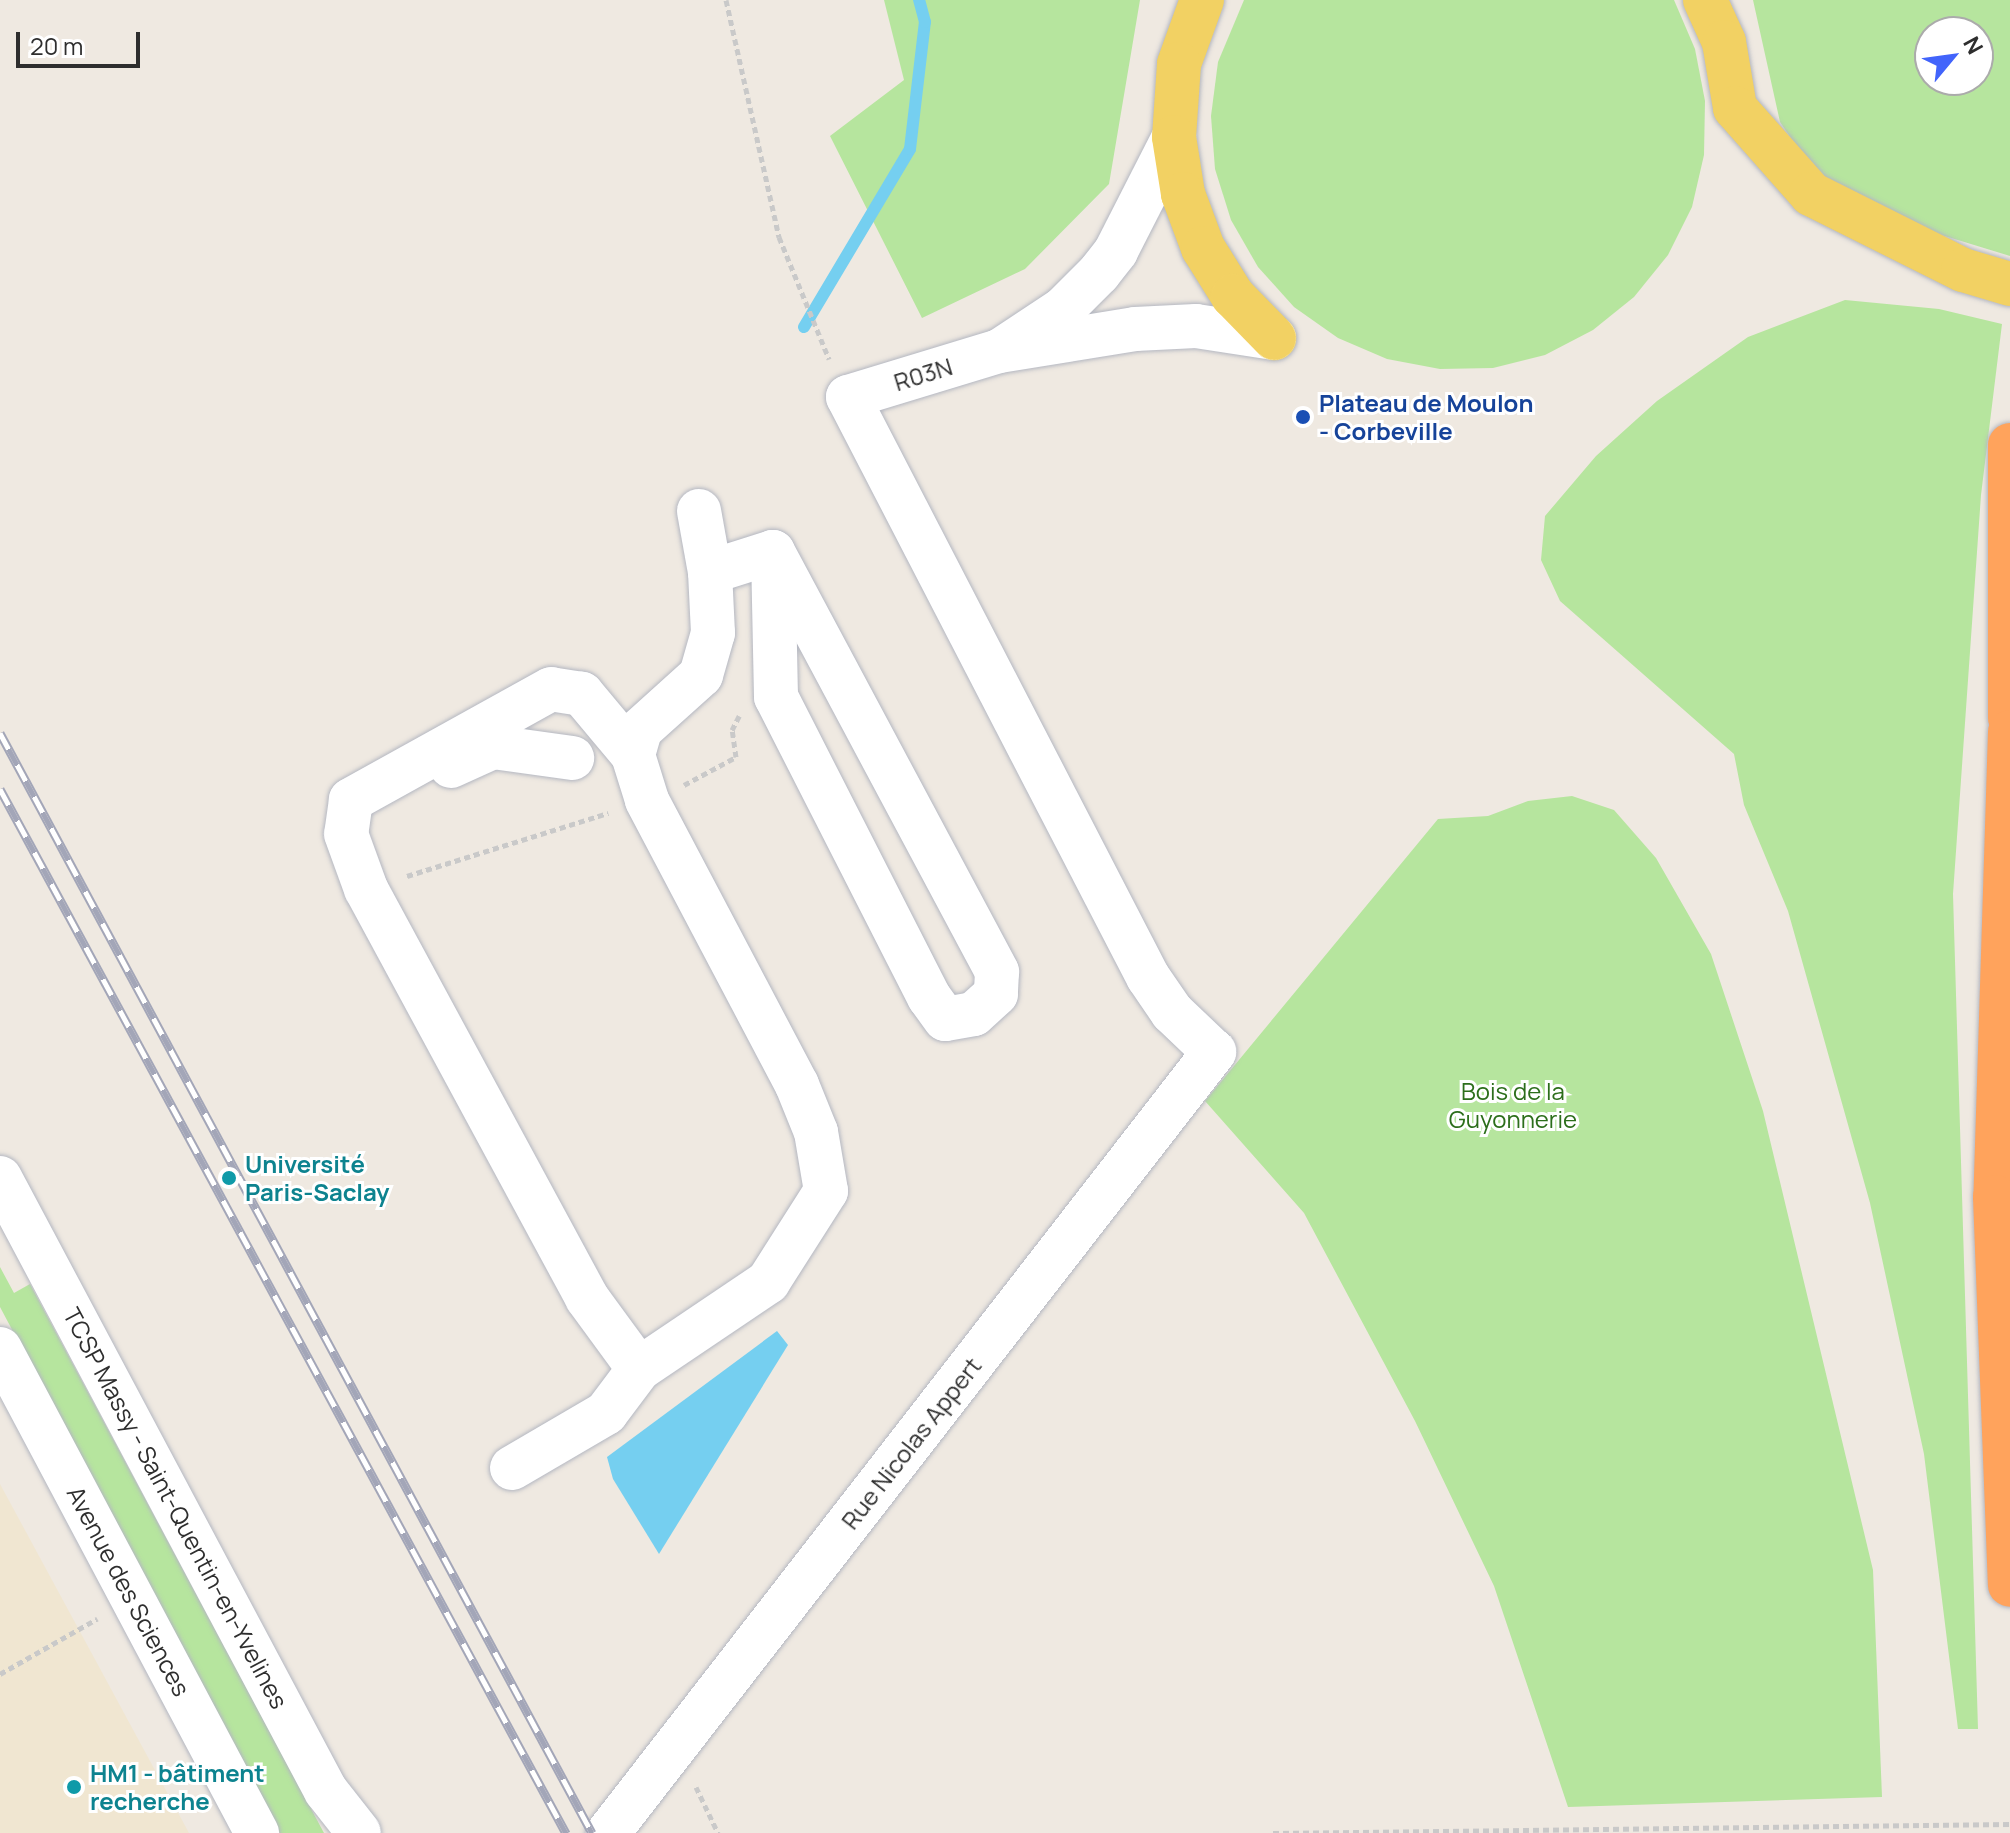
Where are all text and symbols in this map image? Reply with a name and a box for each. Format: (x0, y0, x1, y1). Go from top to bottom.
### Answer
scale bar (20, 16, 144, 66)
north arrow (1914, 16, 1994, 96)
text: 20 m (30, 29, 83, 62)
text: N (1956, 31, 1990, 60)
street label: R03N (890, 352, 956, 396)
place label: Plateau de Moulon - Corbeville (1319, 389, 1533, 445)
marker: Plateau de Moulon - Corbeville (1294, 408, 1312, 426)
park label: Bois de la Guyonnerie (1449, 1077, 1577, 1133)
place label: Université Paris-Saclay (245, 1150, 390, 1206)
marker: Université Paris-Saclay (220, 1169, 238, 1187)
street label: TCSP Massy - Saint-Quentin-en-Yvelines (58, 1303, 294, 1713)
street label: Rue Nicolas Appert (835, 1352, 987, 1534)
street label: Avenue des Sciences (62, 1481, 196, 1701)
place label: HM1 - bâtiment recherche (90, 1759, 265, 1815)
marker: HM1 - bâtiment recherche (65, 1778, 83, 1796)

